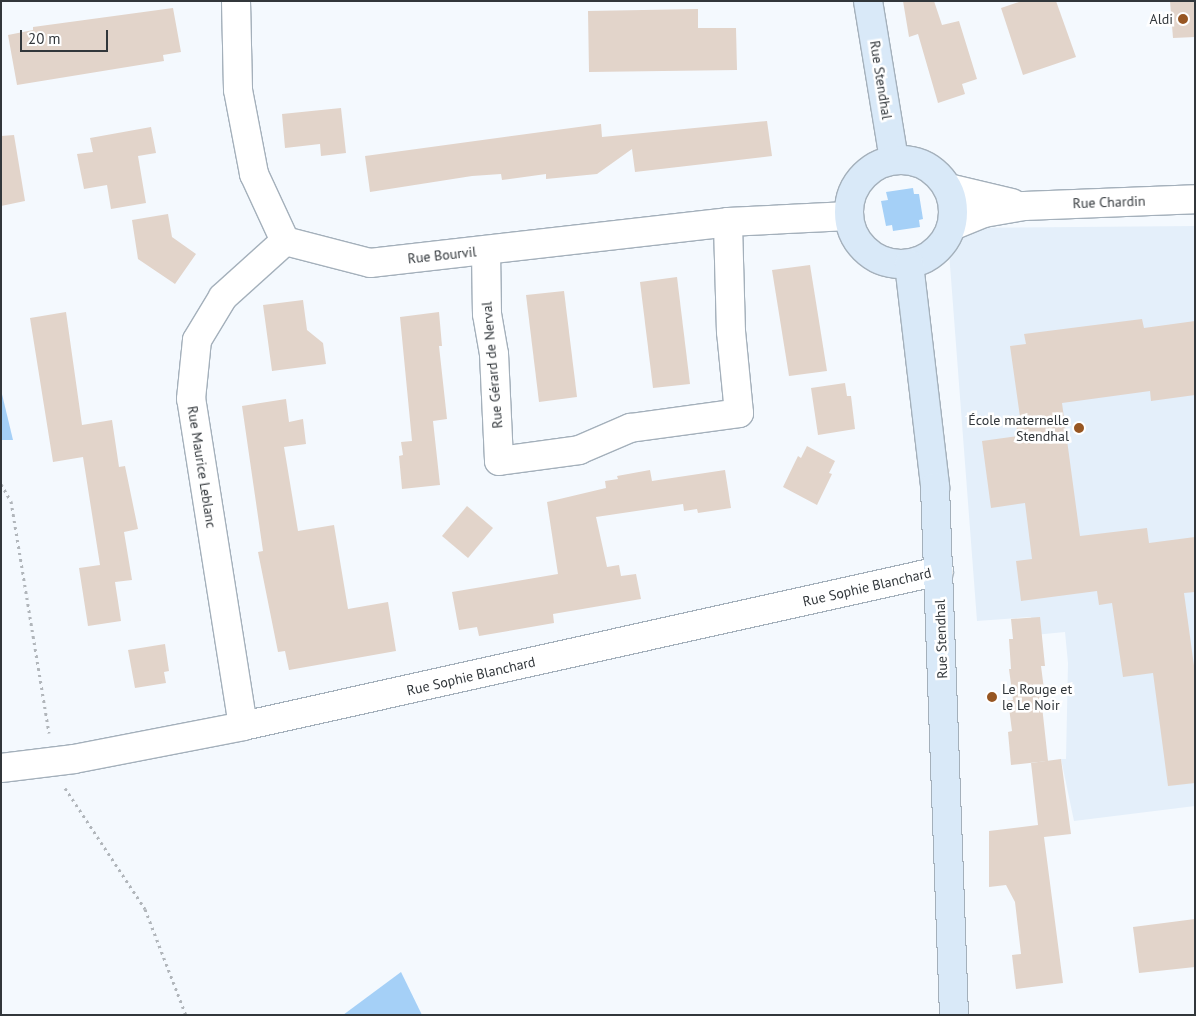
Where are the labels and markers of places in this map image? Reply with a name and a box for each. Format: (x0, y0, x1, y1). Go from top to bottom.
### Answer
place label: Aldi (1149, 11, 1173, 27)
marker: Aldi (1177, 13, 1189, 25)
place label: École maternelle Stendhal (968, 412, 1069, 444)
marker: École maternelle Stendhal (1073, 422, 1085, 434)
place label: Le Rouge et le Le Noir (1002, 681, 1072, 714)
marker: Le Rouge et le Le Noir (986, 691, 998, 703)

